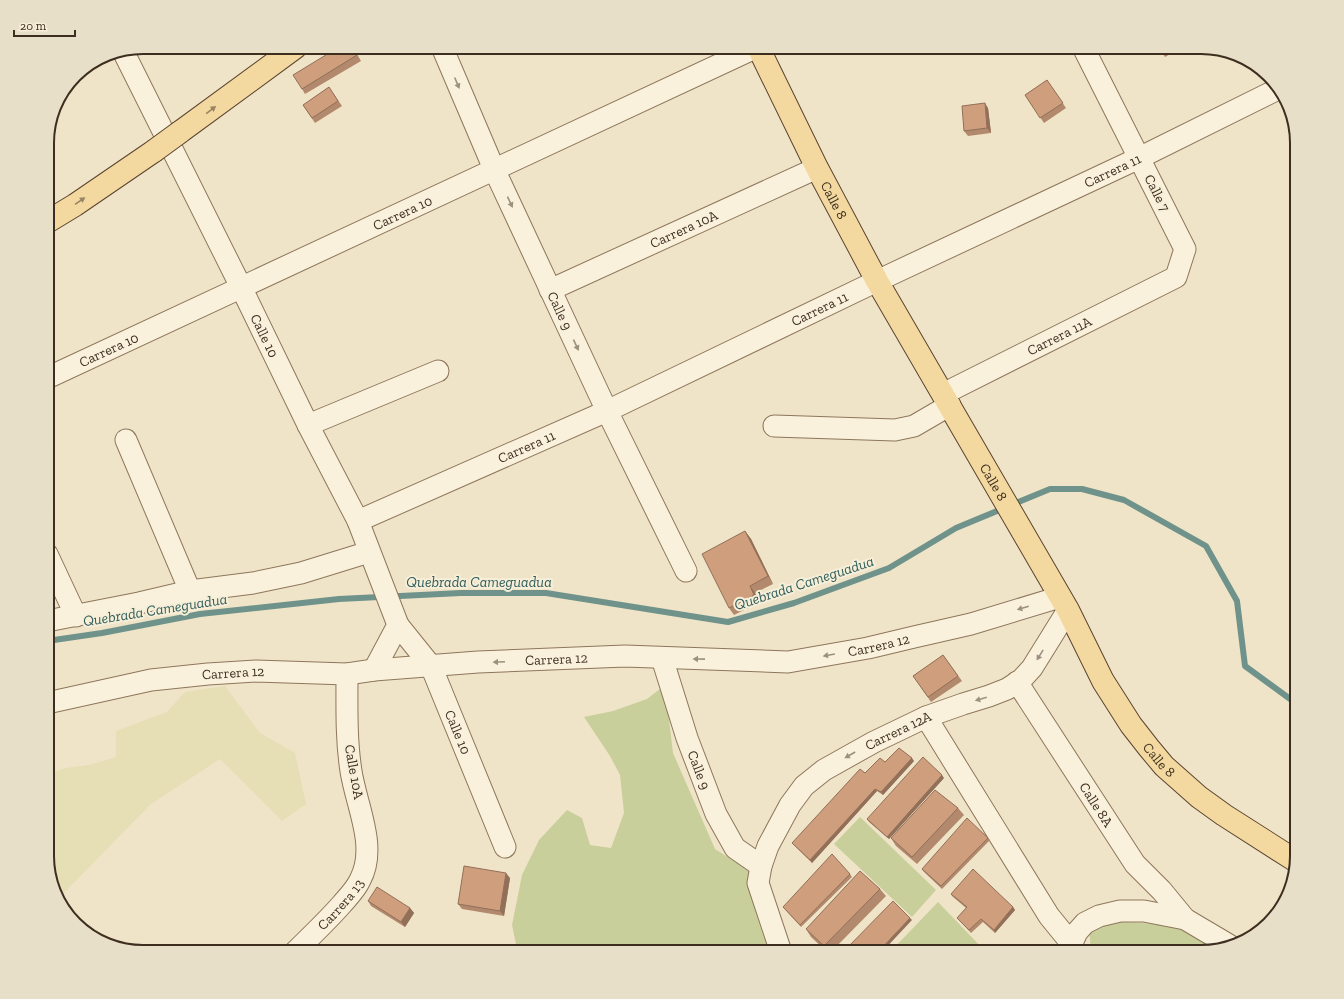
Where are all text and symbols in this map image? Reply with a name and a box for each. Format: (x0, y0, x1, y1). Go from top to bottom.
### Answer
scale bar (14, 12, 75, 38)
text: 20 m (20, 19, 47, 33)
one-way arrow (455, 77, 461, 89)
one-way arrow (206, 105, 217, 114)
street label: Carrera 11 (1081, 150, 1144, 191)
street label: Calle 7 (1140, 171, 1174, 215)
street label: Calle 8 (817, 178, 851, 222)
street label: Carrera 10 (370, 192, 435, 234)
one-way arrow (507, 196, 513, 208)
one-way arrow (75, 198, 86, 205)
street label: Carrera 10A (647, 206, 721, 252)
street label: Carrera 11 (788, 288, 851, 330)
street label: Calle 9 (544, 289, 576, 333)
street label: Calle 10 (247, 311, 282, 360)
street label: Carrera 11A (1024, 312, 1095, 359)
street label: Carrera 10 (76, 328, 141, 371)
one-way arrow (573, 340, 579, 351)
street label: Carrera 11 (495, 426, 558, 467)
street label: Calle 8 (976, 460, 1011, 504)
water label: Quebrada Cameguadua (732, 552, 876, 614)
water label: Quebrada Cameguadua (406, 573, 552, 591)
water label: Quebrada Cameguadua (82, 590, 228, 630)
one-way arrow (1017, 605, 1029, 611)
street label: Carrera 12 (846, 630, 911, 660)
street label: Carrera 12 (525, 649, 588, 669)
one-way arrow (1036, 650, 1044, 660)
one-way arrow (823, 652, 835, 658)
one-way arrow (692, 656, 705, 662)
one-way arrow (493, 658, 505, 665)
street label: Carrera 12 (201, 662, 265, 683)
one-way arrow (975, 696, 987, 702)
street label: Calle 10 (441, 707, 475, 757)
street label: Carrera 12A (862, 707, 934, 754)
street label: Calle 8 (1139, 739, 1179, 781)
street label: Calle 10A (341, 743, 367, 802)
street label: Calle 9 (684, 748, 714, 792)
one-way arrow (844, 752, 855, 759)
street label: Calle 8A (1076, 779, 1118, 831)
street label: Carrera 13 (314, 876, 368, 933)

